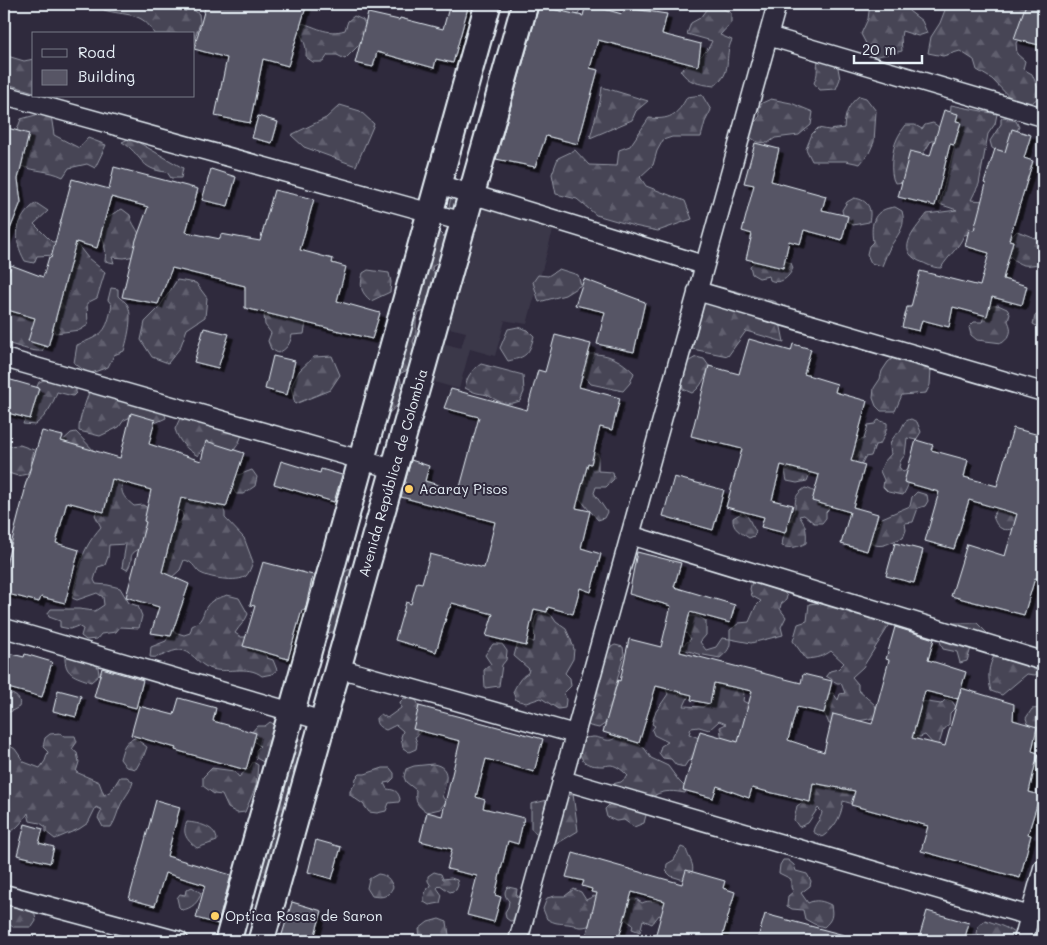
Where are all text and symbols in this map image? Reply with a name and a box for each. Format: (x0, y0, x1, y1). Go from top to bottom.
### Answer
legend (32, 32, 195, 98)
scale bar (854, 32, 922, 64)
text: 20 m (862, 39, 896, 59)
text: Road (78, 42, 115, 62)
text: Building (78, 66, 135, 86)
street label: Avenida República de Colombia (354, 367, 431, 579)
place label: Acaray Pisos (419, 479, 508, 498)
marker: Acaray Pisos (403, 483, 415, 495)
place label: Optica Rosas de Saron (225, 906, 382, 925)
marker: Optica Rosas de Saron (209, 910, 221, 922)

